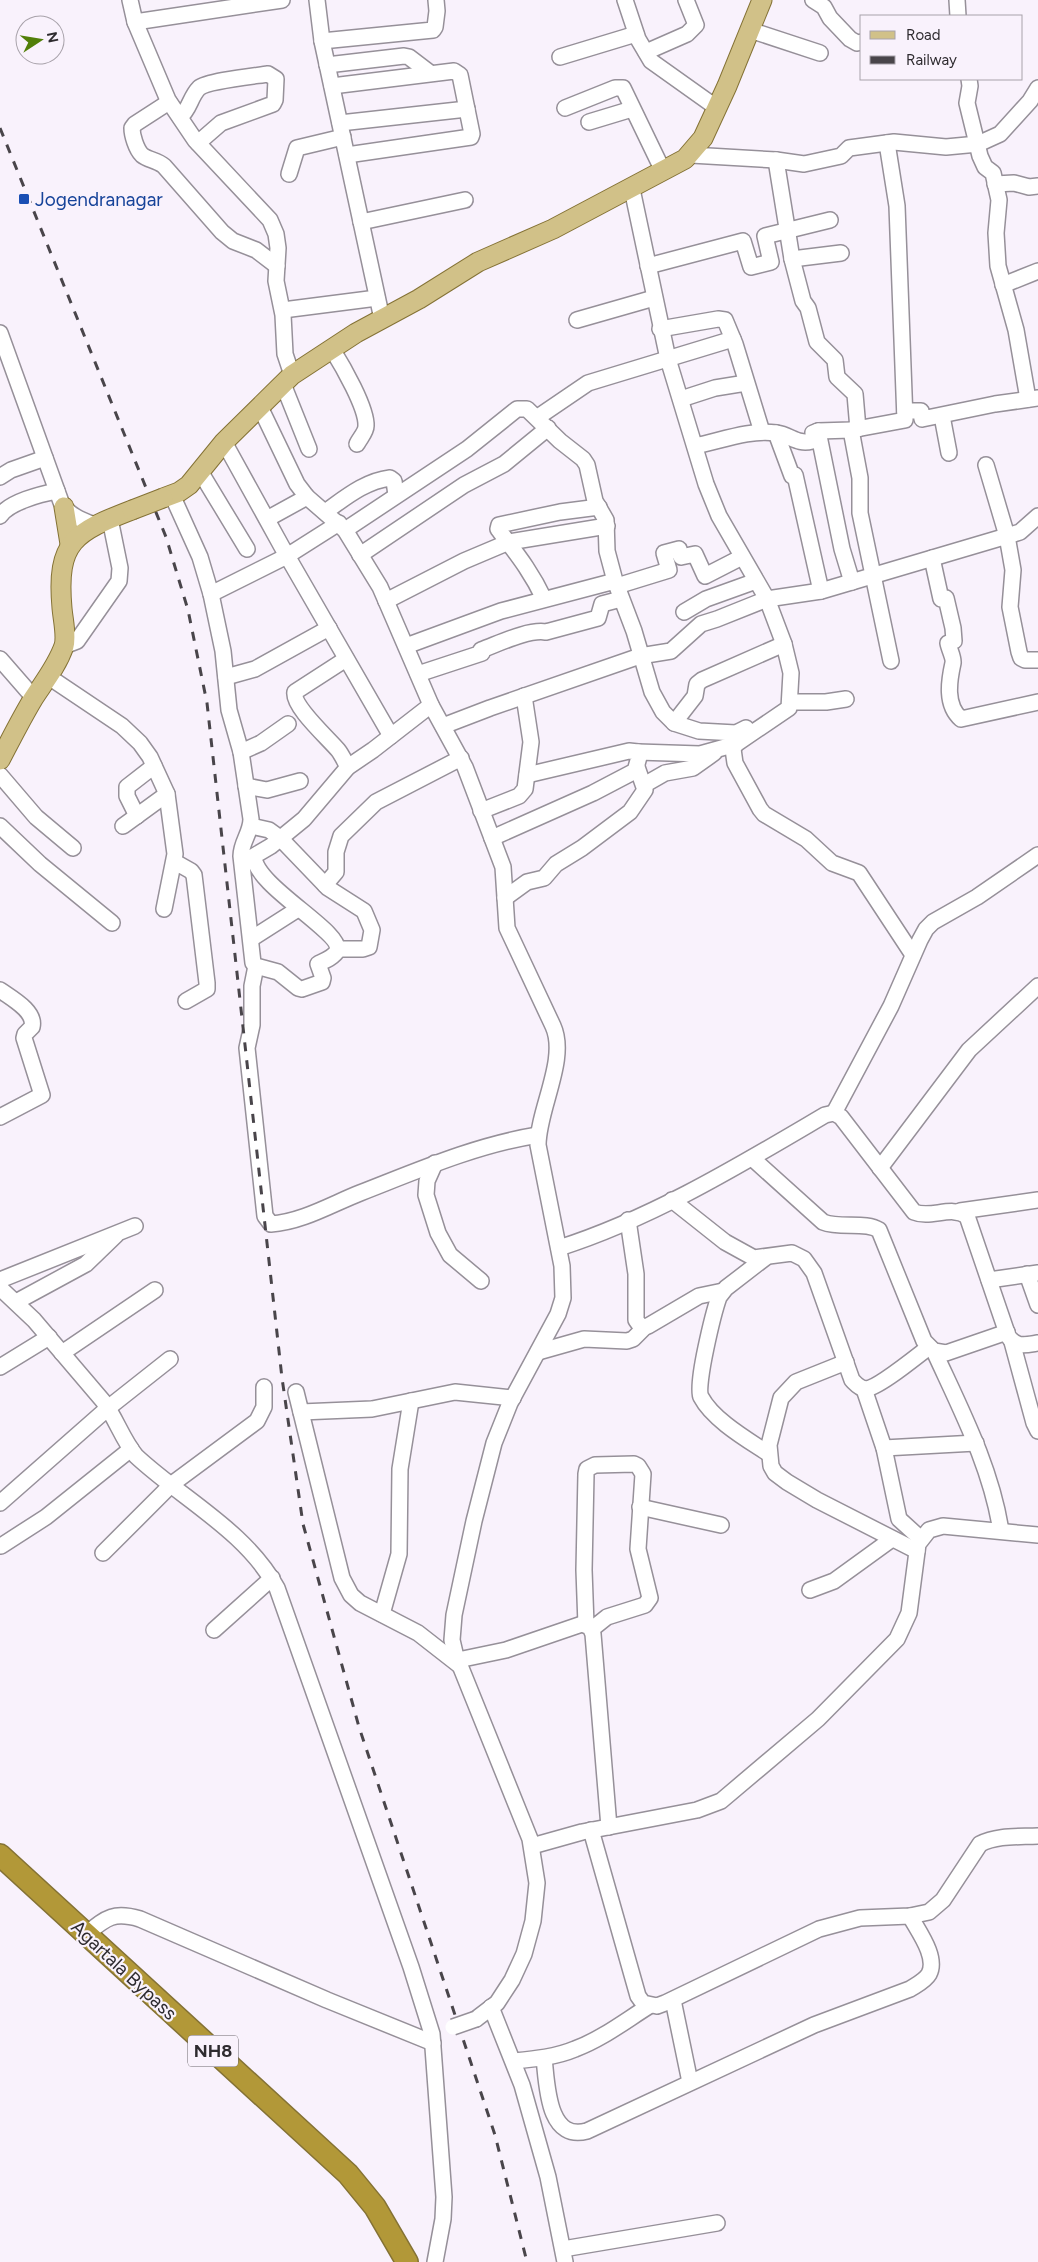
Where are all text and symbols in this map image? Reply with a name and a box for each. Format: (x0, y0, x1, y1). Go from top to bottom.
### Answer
north arrow (15, 15, 65, 65)
legend (860, 15, 1023, 80)
text: Road (906, 26, 941, 44)
text: N (43, 30, 62, 44)
text: Railway (906, 51, 957, 69)
place label: Jogendranagar (35, 188, 163, 211)
marker: Jogendranagar (17, 192, 31, 206)
street label: Agartala Bypass (67, 1915, 182, 2025)
road number: NH8 (188, 2035, 238, 2066)

